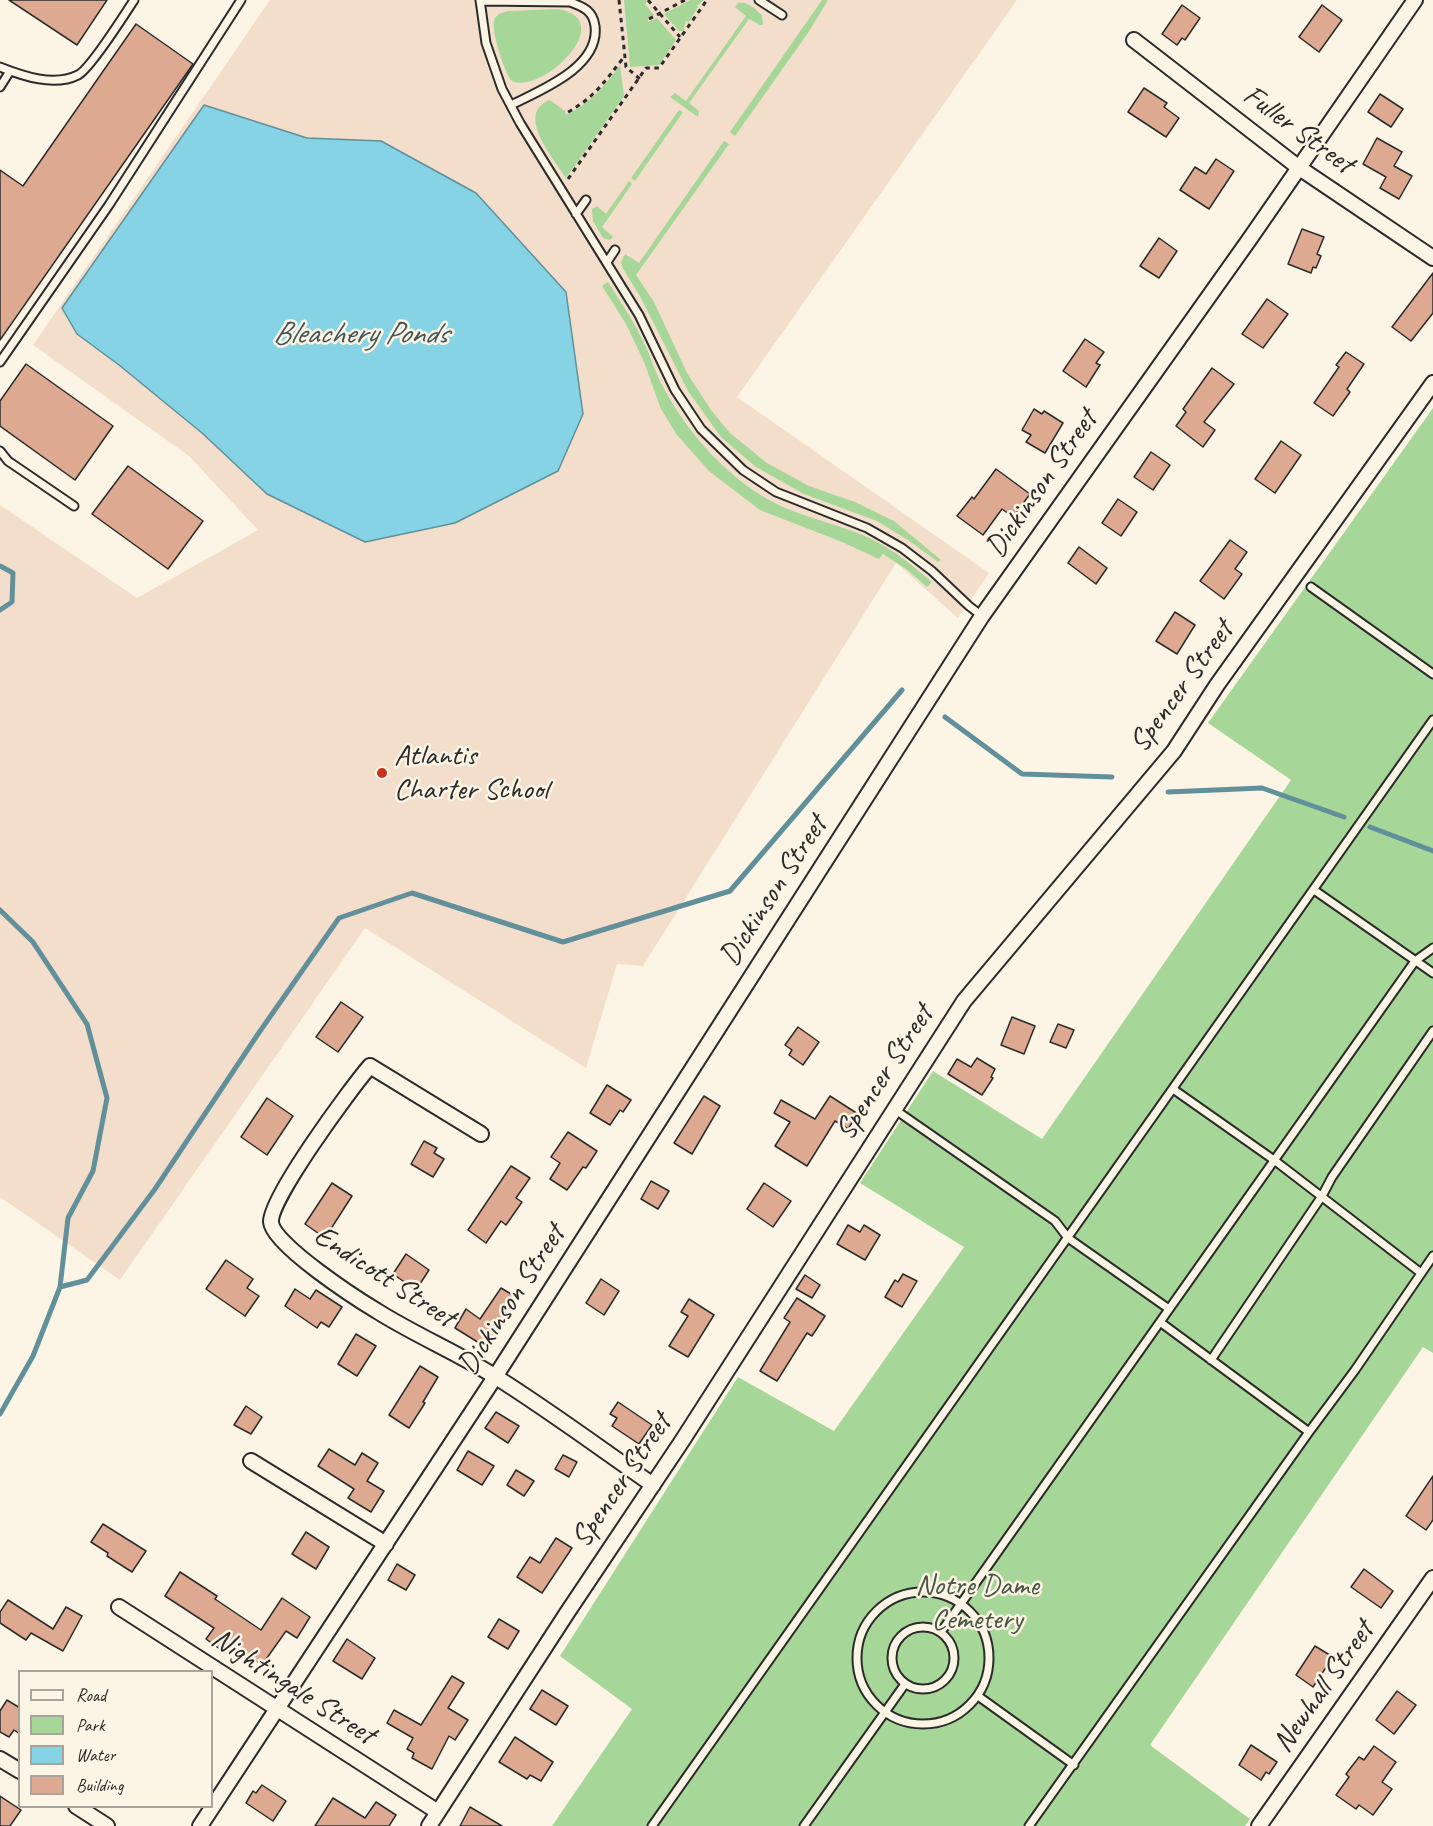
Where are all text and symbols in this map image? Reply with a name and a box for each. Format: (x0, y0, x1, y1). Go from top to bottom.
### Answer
street label: Fuller Street (1236, 78, 1360, 182)
water label: Bleachery Ponds (272, 316, 448, 354)
street label: Dickinson Street (978, 404, 1106, 564)
street label: Spencer Street (1122, 614, 1242, 760)
place label: Atlantis Charter School (394, 738, 548, 808)
marker: Atlantis Charter School (375, 766, 389, 780)
street label: Dickinson Street (712, 809, 836, 973)
street label: Spencer Street (828, 999, 942, 1147)
street label: Endicott Street (307, 1218, 461, 1336)
street label: Dickinson Street (450, 1218, 574, 1382)
street label: Spencer Street (564, 1407, 680, 1555)
park label: Notre Dame Cemetery (915, 1568, 1039, 1638)
street label: Newhall Street (1266, 1614, 1382, 1760)
street label: Nightingale Street (204, 1621, 382, 1753)
legend (18, 1670, 213, 1808)
text: Road (76, 1684, 106, 1706)
text: Park (76, 1714, 105, 1736)
text: Water (76, 1744, 115, 1766)
text: Building (76, 1774, 123, 1796)

